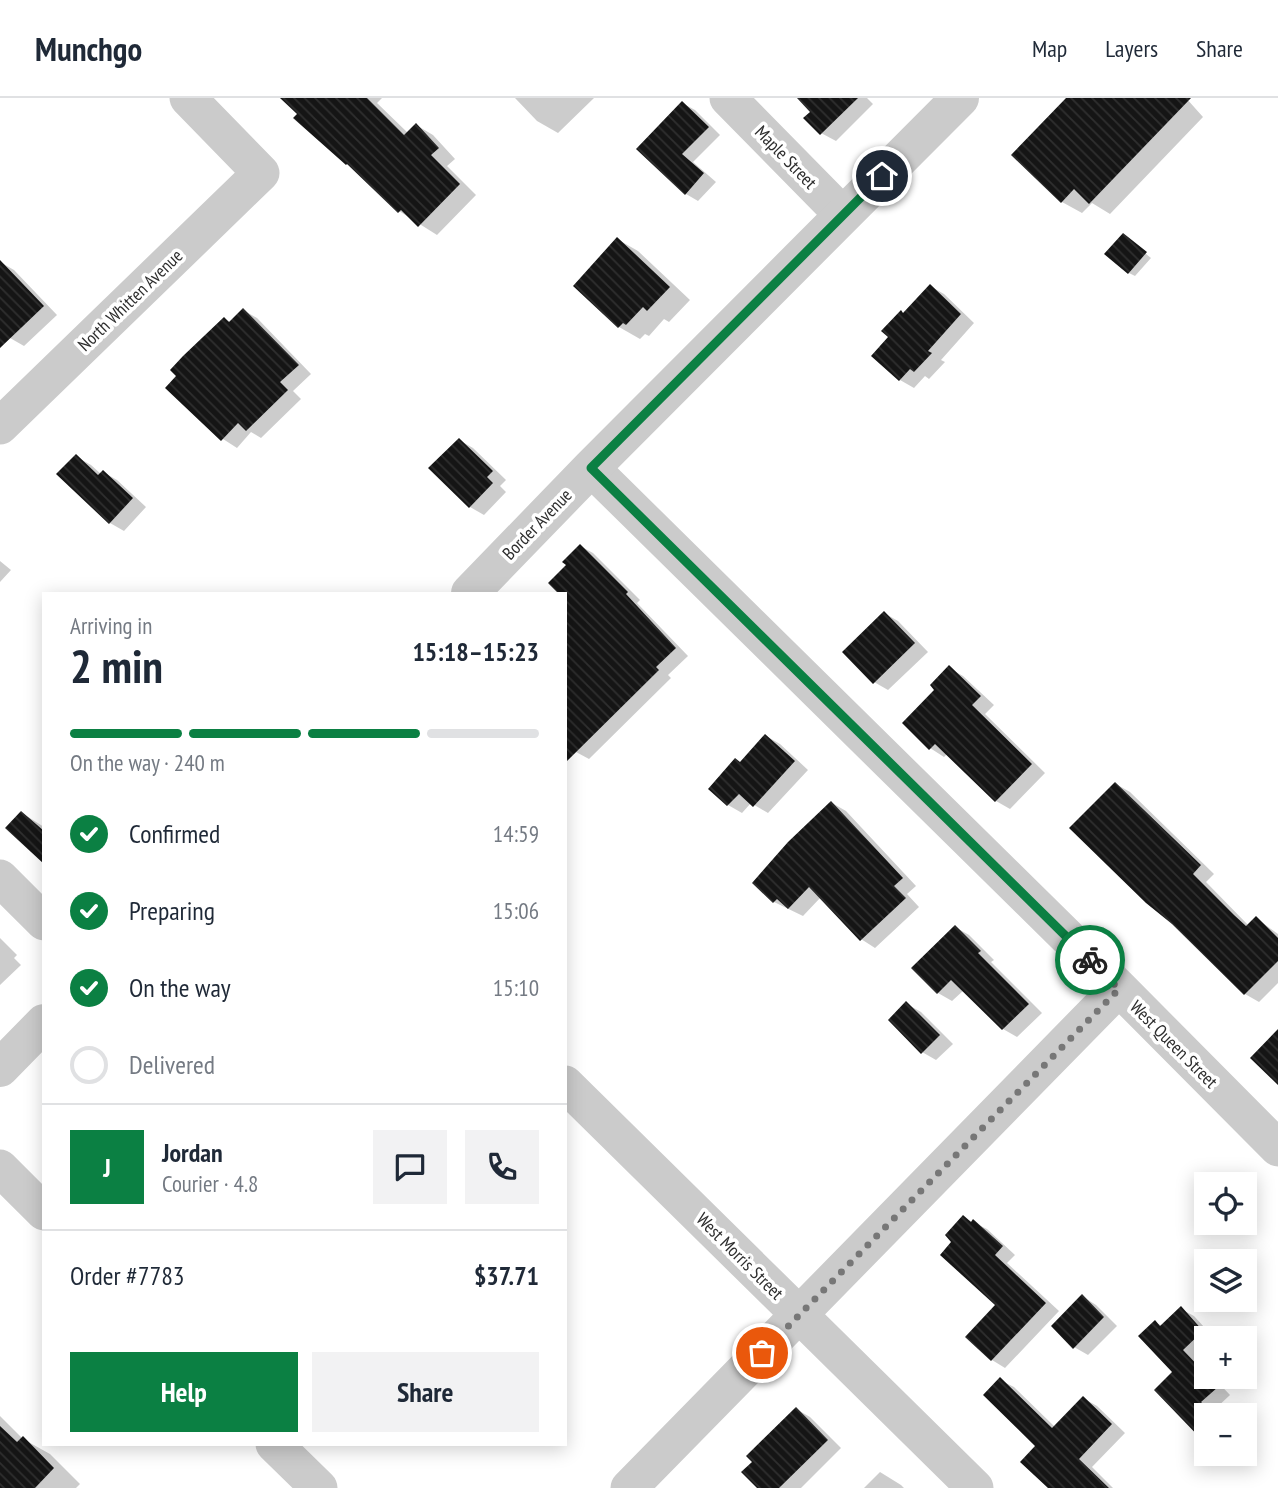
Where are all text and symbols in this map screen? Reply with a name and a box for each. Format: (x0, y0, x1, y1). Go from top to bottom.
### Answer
text: Munchgo (35, 27, 142, 70)
text: Map (1032, 33, 1067, 64)
text: Layers (1105, 33, 1158, 64)
text: Share (1196, 33, 1243, 64)
street label: Maple Street (750, 121, 822, 194)
pin (852, 146, 912, 206)
icon: home (863, 157, 901, 195)
street label: North Whitten Avenue (73, 244, 187, 356)
street label: Border Avenue (497, 484, 577, 564)
text: Arriving in (70, 611, 152, 640)
text: 15:18–15:23 (412, 635, 539, 668)
text: 2 min (70, 636, 163, 696)
text: On the way · 240 m (70, 748, 225, 777)
icon: check (70, 815, 108, 853)
text: Confirmed (129, 817, 220, 850)
text: 14:59 (493, 819, 539, 848)
icon: check (70, 892, 108, 930)
text: Preparing (129, 894, 215, 927)
text: 15:06 (493, 896, 539, 925)
courier (1055, 925, 1125, 995)
icon: bike (1071, 941, 1109, 979)
icon: check (70, 969, 108, 1007)
text: On the way (129, 971, 231, 1004)
text: 15:10 (493, 973, 539, 1002)
street label: West Queen Street (1125, 995, 1223, 1093)
text: Delivered (129, 1048, 215, 1081)
button: chat (373, 1130, 447, 1204)
button: phone (465, 1130, 539, 1204)
text: Jordan (162, 1136, 223, 1169)
text: J (103, 1151, 111, 1184)
text: Courier · 4.8 (162, 1169, 258, 1198)
map controls (1194, 1172, 1257, 1466)
button: locate (1194, 1172, 1257, 1235)
street label: West Morris Street (692, 1208, 788, 1304)
button: layers (1194, 1249, 1257, 1312)
text: Order #7783 (70, 1259, 185, 1292)
text: $37.71 (474, 1259, 539, 1292)
pin (732, 1323, 792, 1383)
button: + (1194, 1326, 1257, 1389)
icon: bag (743, 1334, 781, 1372)
button: Help (70, 1352, 298, 1432)
button: Share (312, 1352, 539, 1432)
button: − (1194, 1403, 1257, 1466)

